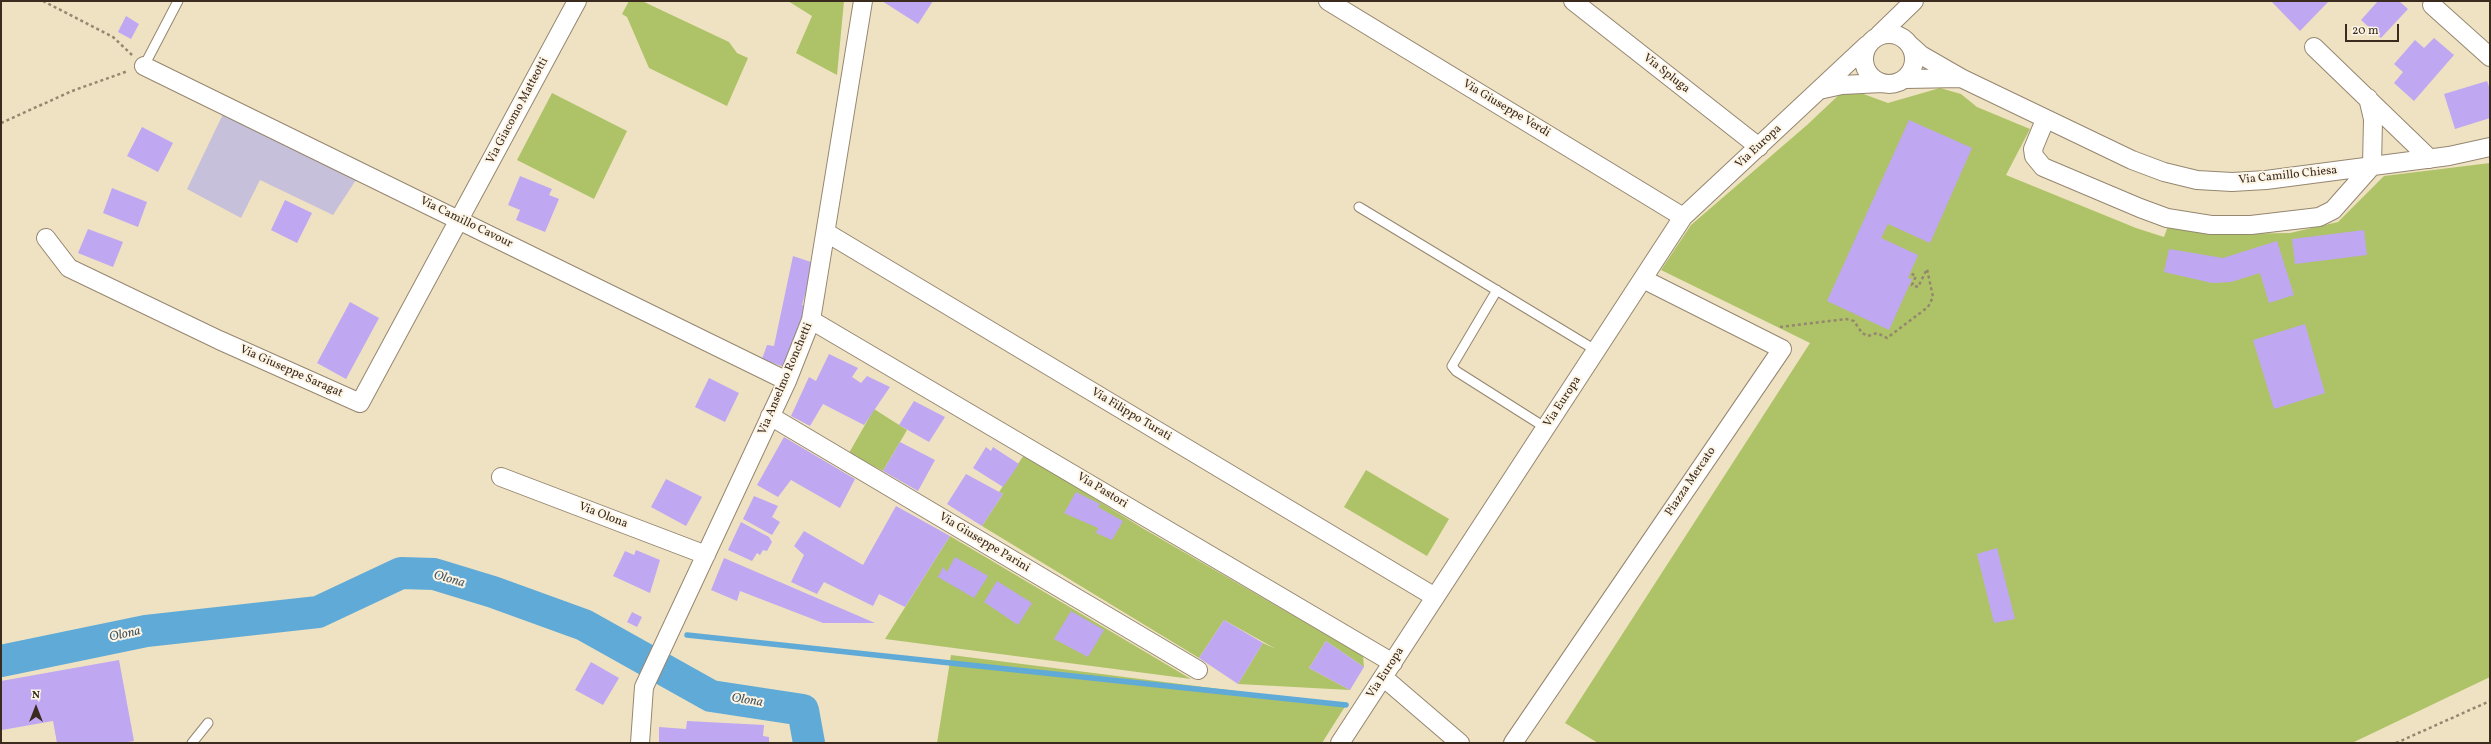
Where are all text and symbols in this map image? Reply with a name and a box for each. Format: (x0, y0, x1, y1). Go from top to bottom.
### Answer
scale bar (2347, 16, 2401, 42)
text: 20 m (2352, 23, 2379, 39)
street label: Via Spluga (1640, 51, 1692, 97)
street label: Via Giacomo Matteotti (484, 55, 552, 167)
street label: Via Giuseppe Verdi (1460, 77, 1552, 141)
street label: Via Europa (1733, 122, 1785, 172)
street label: Via Camillo Chiesa (2238, 164, 2338, 188)
street label: Via Camillo Cavour (417, 194, 515, 252)
street label: Via Anselmo Ronchetti (756, 321, 816, 437)
street label: Via Giuseppe Saragat (237, 343, 345, 401)
street label: Via Europa (1541, 374, 1585, 430)
street label: Via Filippo Turati (1088, 385, 1174, 445)
street label: Piazza Mercato (1663, 445, 1719, 519)
street label: Via Pastori (1074, 470, 1130, 512)
street label: Via Olona (576, 500, 630, 532)
street label: Via Giuseppe Parini (936, 510, 1032, 576)
water label: Olona (432, 568, 466, 592)
water label: Olona (108, 624, 142, 646)
street label: Via Europa (1364, 645, 1408, 701)
north arrow (16, 688, 56, 728)
text: N (32, 688, 40, 703)
water label: Olona (730, 691, 764, 711)

